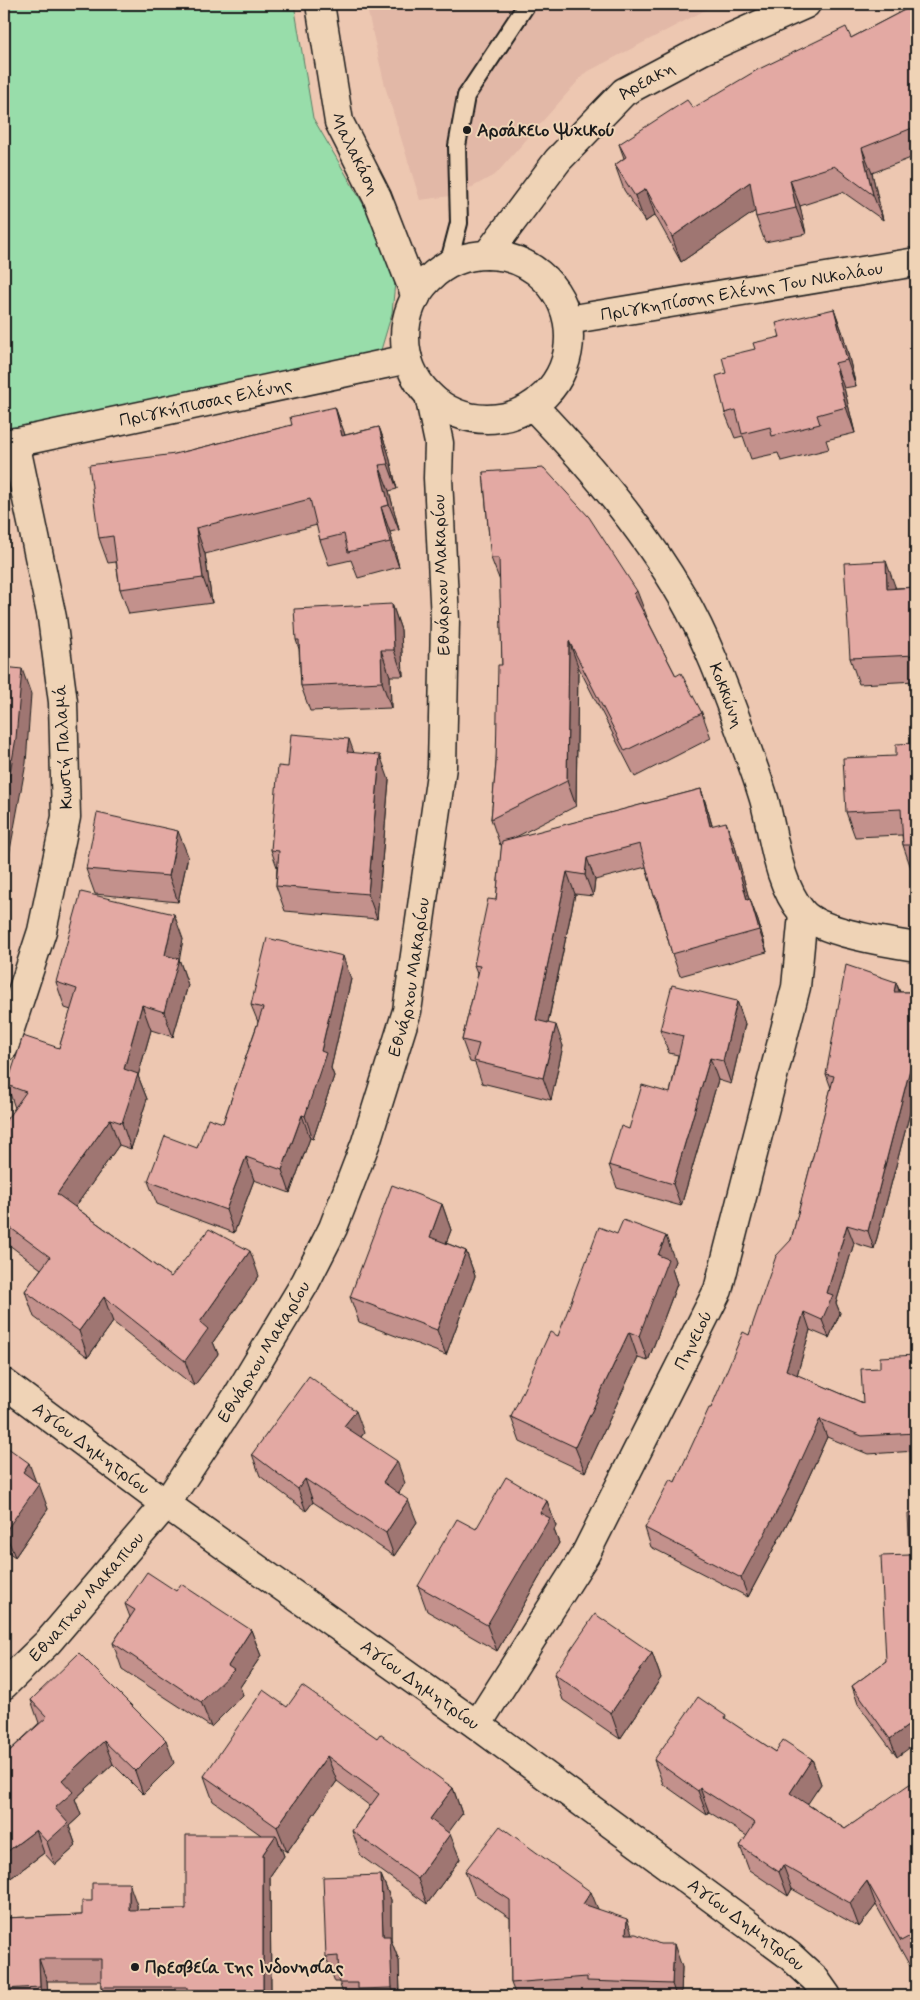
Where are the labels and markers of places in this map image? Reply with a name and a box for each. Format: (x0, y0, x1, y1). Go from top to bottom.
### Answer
place label: Αρσάκειο Ψυχικού (477, 119, 615, 143)
marker: Αρσάκειο Ψυχικού (461, 124, 473, 136)
place label: Πρεσβεία της Ινδονησίας (145, 1956, 344, 1980)
marker: Πρεσβεία της Ινδονησίας (129, 1961, 141, 1973)

